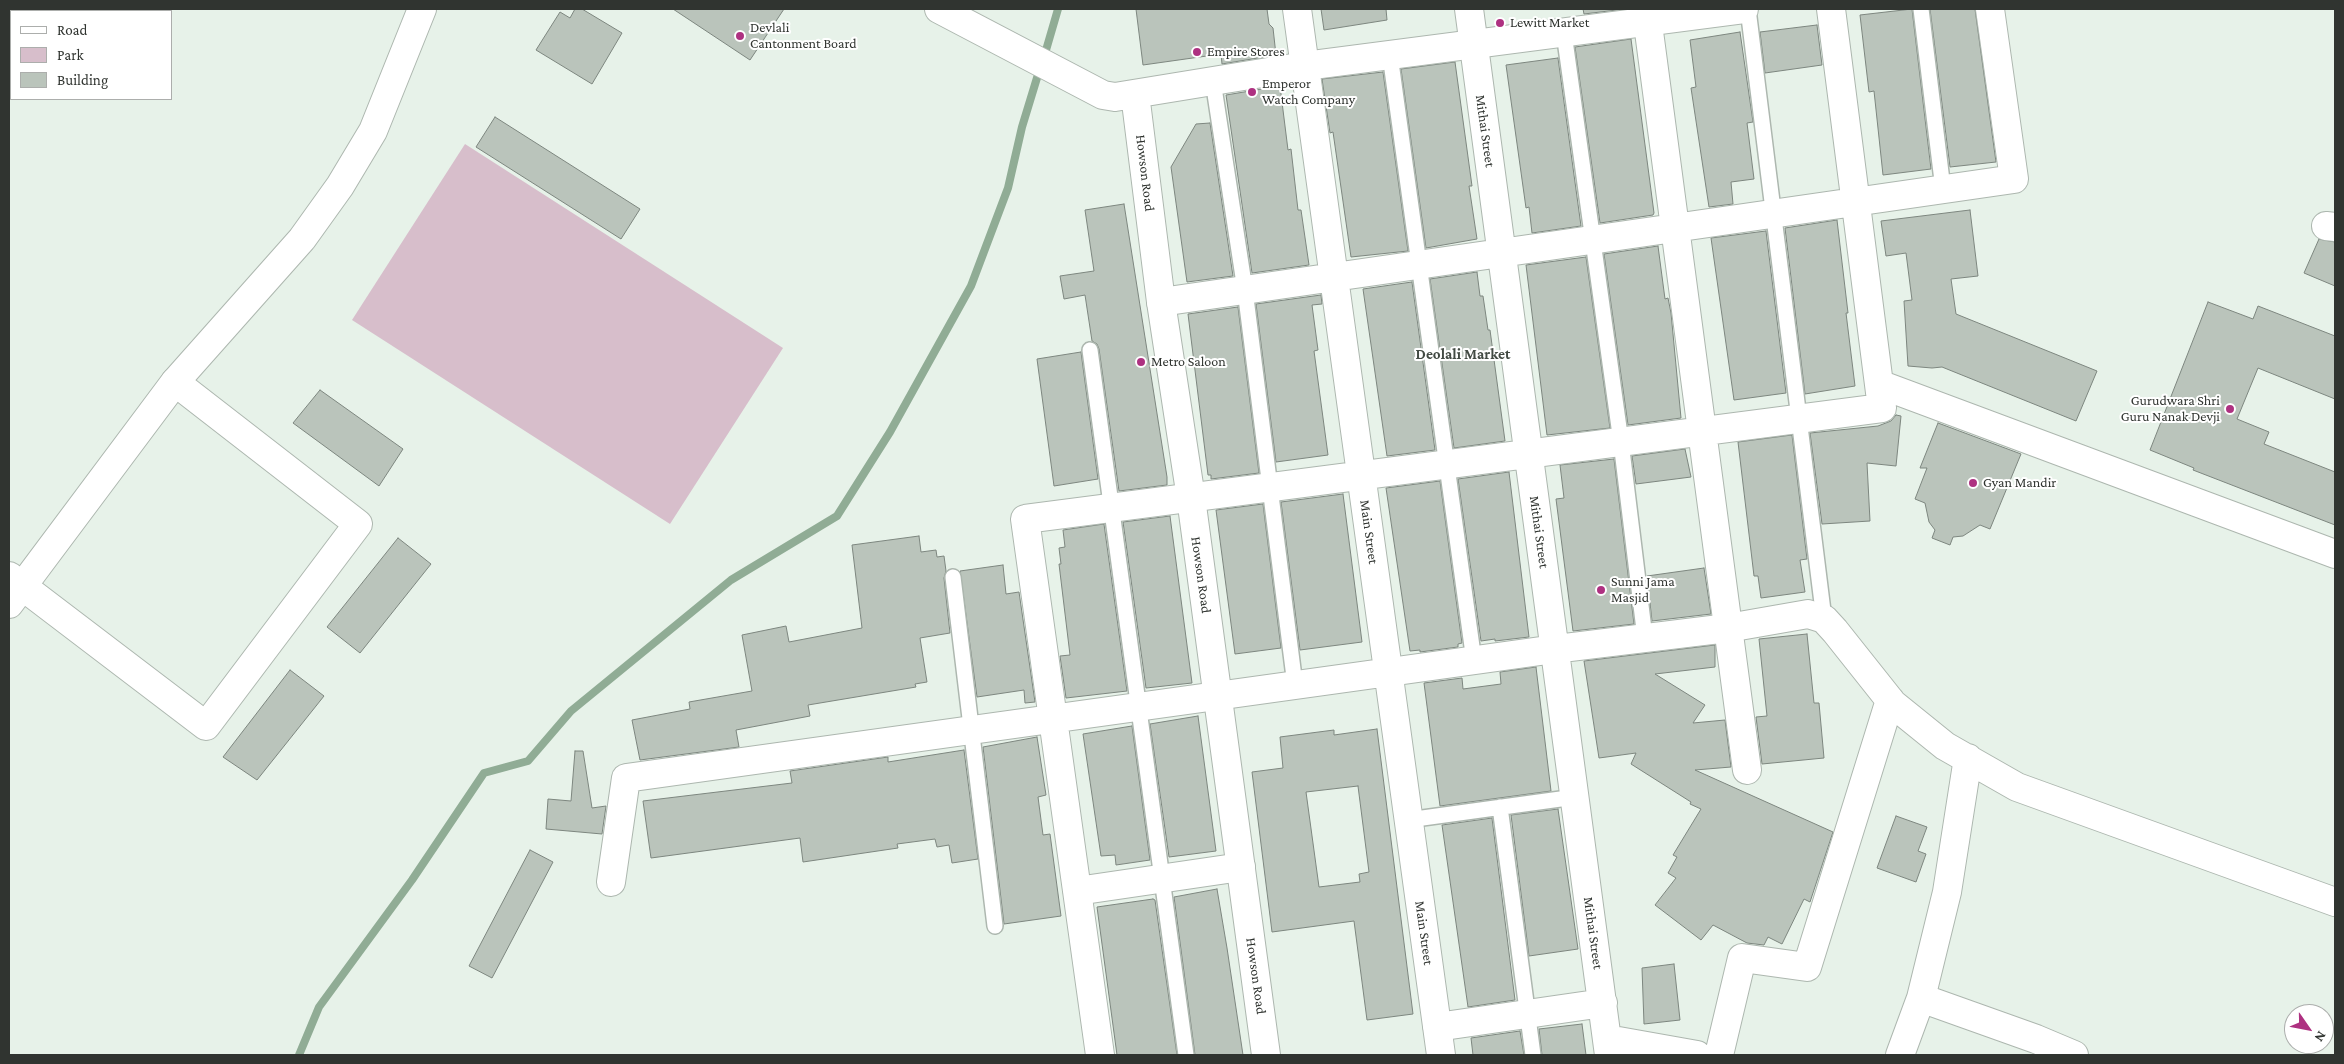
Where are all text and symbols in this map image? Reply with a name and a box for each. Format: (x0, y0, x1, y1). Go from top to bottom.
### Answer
legend (10, 10, 172, 100)
place label: Lewitt Market (1510, 15, 1589, 31)
marker: Lewitt Market (1494, 17, 1506, 29)
place label: Devlali Cantonment Board (750, 20, 857, 52)
text: Road (57, 22, 87, 38)
marker: Devlali Cantonment Board (734, 30, 746, 42)
place label: Empire Stores (1207, 44, 1285, 60)
marker: Empire Stores (1191, 46, 1203, 58)
text: Park (57, 47, 84, 63)
text: Building (57, 72, 108, 88)
place label: Emperor Watch Company (1262, 76, 1355, 108)
marker: Emperor Watch Company (1246, 86, 1258, 98)
street label: Mithai Street (1472, 94, 1498, 168)
street label: Howson Road (1132, 134, 1158, 212)
district label: Deolali Market (1416, 345, 1510, 363)
place label: Metro Saloon (1151, 354, 1226, 370)
marker: Metro Saloon (1135, 356, 1147, 368)
place label: Gurudwara Shri Guru Nanak Devji (2121, 393, 2220, 426)
marker: Gurudwara Shri Guru Nanak Devji (2224, 403, 2236, 415)
place label: Gyan Mandir (1983, 475, 2056, 491)
marker: Gyan Mandir (1967, 477, 1979, 489)
street label: Mithai Street (1526, 495, 1552, 569)
street label: Main Street (1356, 499, 1382, 565)
street label: Howson Road (1187, 536, 1215, 614)
place label: Sunni Jama Masjid (1611, 574, 1675, 606)
marker: Sunni Jama Masjid (1595, 584, 1607, 596)
street label: Mithai Street (1580, 896, 1606, 970)
street label: Main Street (1411, 900, 1437, 966)
street label: Howson Road (1242, 937, 1270, 1015)
north arrow (2284, 1004, 2334, 1054)
text: N (2311, 1028, 2330, 1045)

